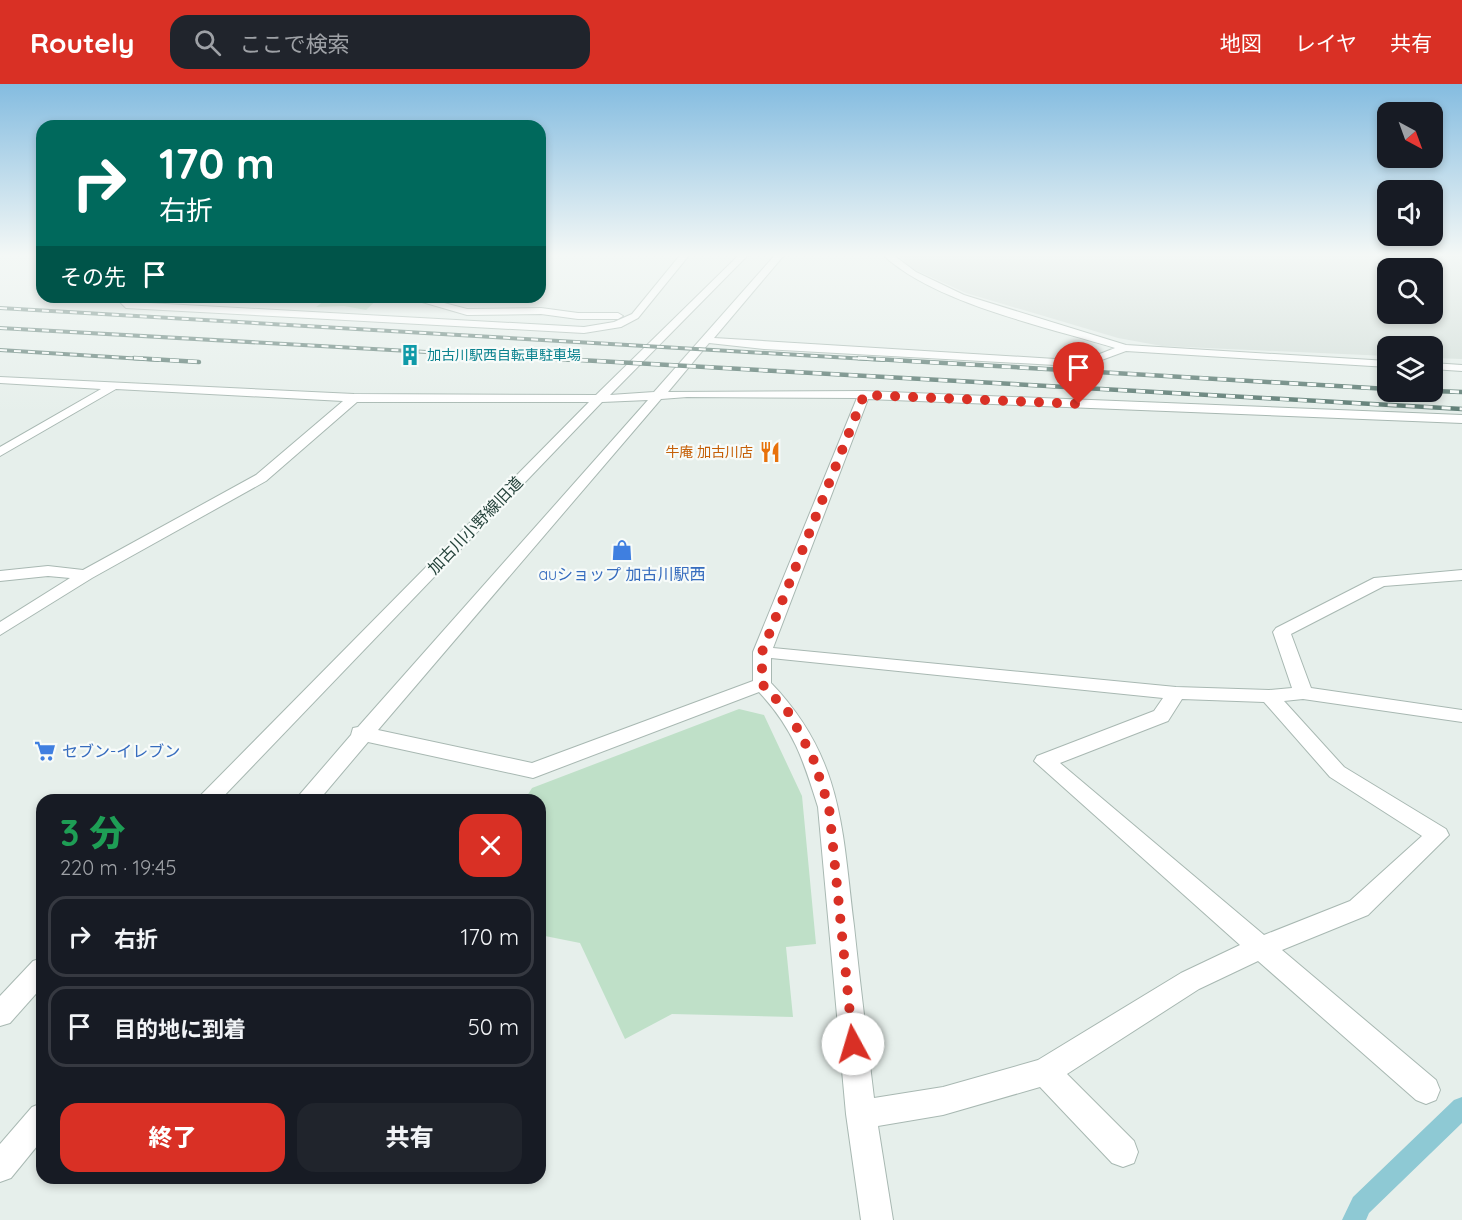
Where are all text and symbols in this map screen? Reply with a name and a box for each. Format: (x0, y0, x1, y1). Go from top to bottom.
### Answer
search box (170, 15, 590, 69)
text: Routely (30, 25, 134, 60)
icon: search (191, 26, 224, 59)
text: ここで検索 (239, 30, 349, 58)
text: 地図 (1220, 30, 1262, 56)
text: レイヤ (1295, 30, 1357, 56)
text: 共有 (1390, 30, 1432, 56)
north arrow (1377, 102, 1443, 168)
map controls (1377, 102, 1443, 402)
text: 170 m (159, 137, 275, 190)
icon: right (60, 144, 138, 222)
button: sound (1377, 180, 1443, 246)
text: 右折 (159, 193, 213, 227)
icon: arrive (138, 258, 171, 291)
button: search (1377, 258, 1443, 324)
text: その先 (60, 263, 126, 291)
button: layers (1377, 336, 1443, 402)
pin (1053, 342, 1104, 404)
building icon: 加古川駅西自転車駐車場 (398, 343, 422, 367)
place label: 加古川駅西自転車駐車場 (427, 346, 581, 364)
icon: arrive (1062, 351, 1095, 384)
restaurant icon: 牛庵 加古川店 (758, 440, 782, 464)
place label: 牛庵 加古川店 (665, 443, 753, 461)
street label: 加古川小野線旧道 (423, 472, 527, 578)
shop icon: auショップ 加古川駅西 (610, 538, 634, 562)
place label: auショップ 加古川駅西 (538, 564, 706, 584)
supermarket icon: セブン-イレブン (33, 739, 57, 763)
place label: セブン-イレブン (62, 741, 180, 761)
text: 3 分 (60, 810, 125, 855)
button: close (459, 814, 522, 877)
text: 220 m · 19:45 (60, 855, 176, 880)
icon: right (63, 920, 96, 953)
text: 170 m (460, 923, 519, 951)
text: 右折 (114, 925, 158, 953)
icon: arrive (63, 1010, 96, 1043)
position arrow (821, 1012, 885, 1076)
text: 50 m (468, 1013, 519, 1041)
text: 目的地に到着 (114, 1015, 246, 1043)
button: 終了 (60, 1103, 285, 1172)
button: 共有 (297, 1103, 522, 1172)

